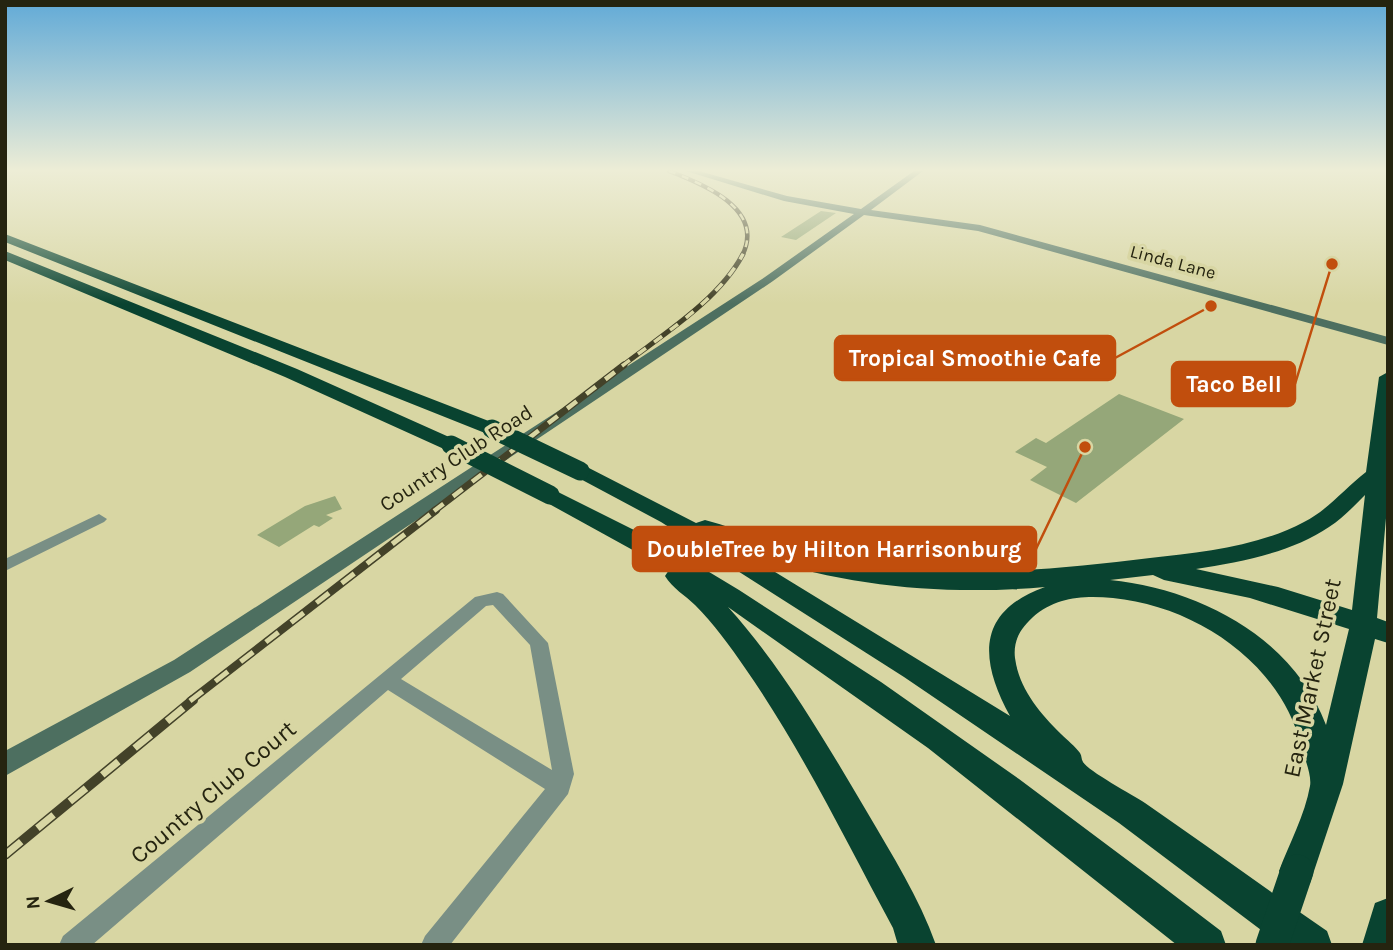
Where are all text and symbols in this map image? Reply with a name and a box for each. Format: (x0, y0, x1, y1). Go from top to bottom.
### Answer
street label: Linda Lane (1128, 240, 1218, 284)
callout: Tropical Smoothie Cafe (835, 336, 1115, 380)
text: Tropical Smoothie Cafe (849, 345, 1101, 372)
callout: Taco Bell (1172, 362, 1295, 406)
text: Taco Bell (1186, 371, 1282, 398)
street label: Country Club Road (375, 400, 537, 516)
callout: DoubleTree by Hilton Harrisonburg (633, 527, 1036, 571)
text: DoubleTree by Hilton Harrisonburg (647, 536, 1021, 563)
street label: East Market Street (1277, 576, 1347, 780)
street label: Country Club Court (125, 715, 301, 869)
north arrow (14, 866, 84, 936)
text: N (22, 895, 45, 910)

